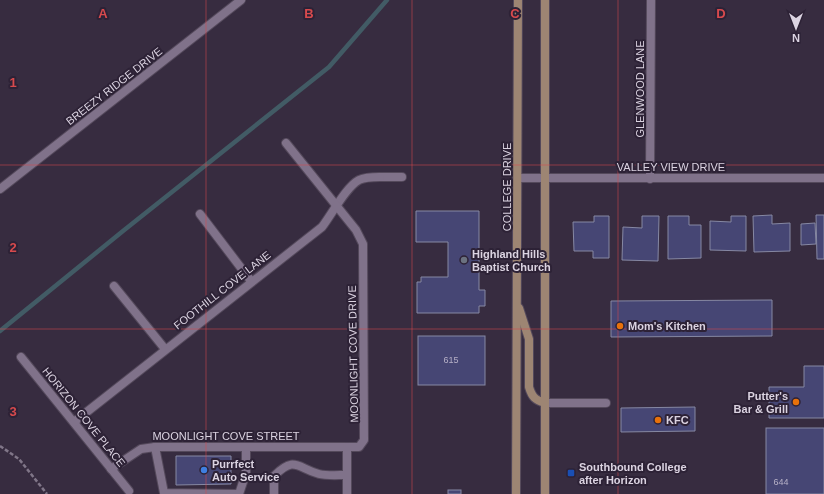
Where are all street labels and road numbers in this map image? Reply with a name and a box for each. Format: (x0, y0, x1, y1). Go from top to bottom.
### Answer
street label: GLENWOOD LANE (634, 40, 646, 138)
street label: BREEZY RIDGE DRIVE (64, 45, 164, 127)
street label: COLLEGE DRIVE (501, 143, 513, 231)
street label: VALLEY VIEW DRIVE (617, 161, 725, 173)
street label: FOOTHILL COVE LANE (171, 249, 273, 331)
street label: MOONLIGHT COVE DRIVE (346, 285, 360, 423)
street label: HORIZON COVE PLACE (40, 365, 128, 469)
street label: MOONLIGHT COVE STREET (152, 430, 300, 442)

